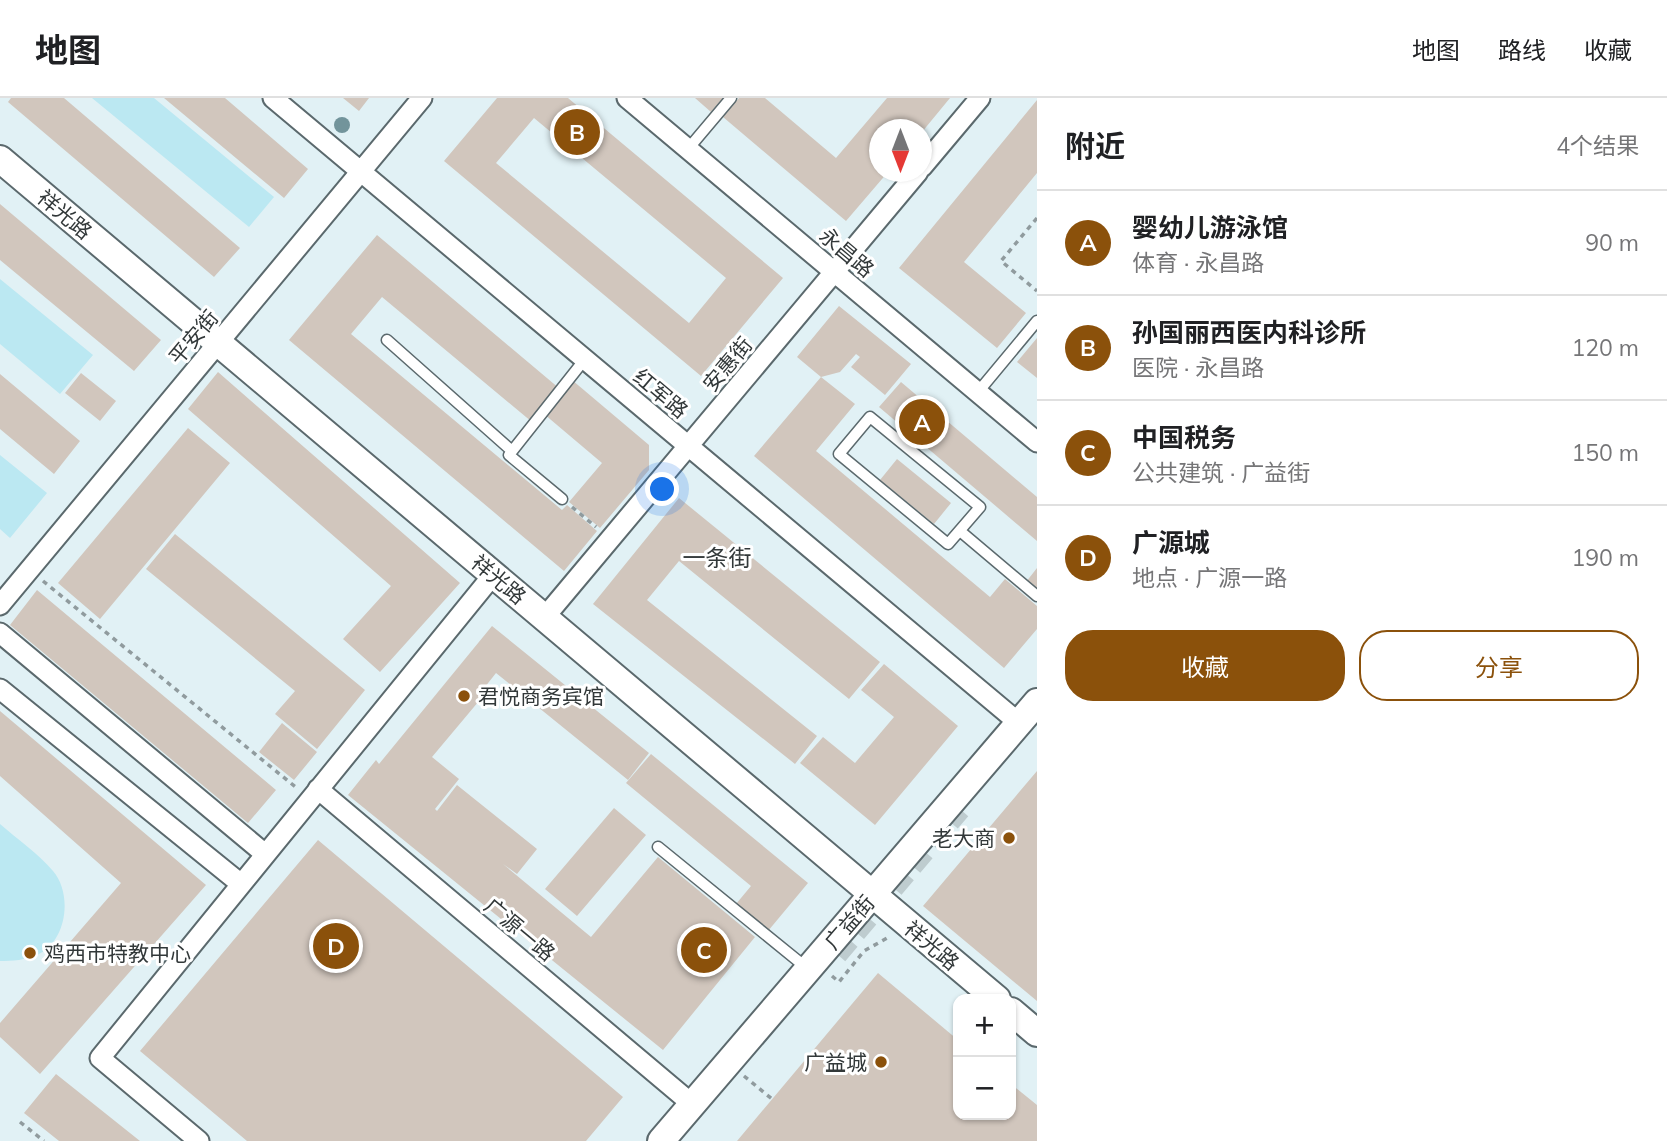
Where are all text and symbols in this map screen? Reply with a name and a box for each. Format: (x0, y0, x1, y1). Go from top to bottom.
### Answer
text: 地图 (35, 29, 101, 70)
text: 地图 (1412, 35, 1460, 65)
text: 路线 (1498, 35, 1546, 65)
text: 收藏 (1584, 35, 1632, 65)
pin: B (554, 106, 600, 158)
north arrow (869, 119, 932, 182)
text: 附近 (1065, 127, 1125, 165)
text: 4个结果 (1556, 131, 1639, 160)
street label: 祥光路 (33, 184, 97, 244)
text: 婴幼儿游泳馆 (1132, 211, 1288, 244)
street label: 永昌路 (815, 222, 879, 282)
text: A (1079, 228, 1097, 257)
text: 90 m (1585, 228, 1639, 257)
text: 体育 · 永昌路 (1132, 248, 1264, 277)
street label: 平安街 (163, 305, 223, 369)
text: 孙国丽西医内科诊所 (1132, 316, 1366, 349)
street label: 安惠街 (697, 332, 757, 396)
text: B (1080, 333, 1096, 362)
text: 120 m (1571, 333, 1639, 362)
text: 医院 · 永昌路 (1132, 353, 1264, 382)
street label: 红军路 (629, 363, 693, 423)
pin: A (899, 396, 945, 448)
text: 中国税务 (1132, 421, 1236, 454)
text: C (1080, 438, 1096, 467)
text: 150 m (1571, 438, 1639, 467)
text: 公共建筑 · 广益街 (1132, 458, 1310, 487)
your location (645, 472, 679, 506)
text: 广源城 (1132, 526, 1210, 559)
district label: 一条街 (683, 543, 752, 572)
text: D (1079, 543, 1097, 572)
text: 190 m (1571, 543, 1639, 572)
street label: 祥光路 (467, 549, 531, 609)
text: 地点 · 广源一路 (1132, 563, 1287, 592)
button: 收藏 (1065, 630, 1345, 701)
button: 分享 (1359, 630, 1639, 701)
place label: 君悦商务宾馆 (478, 683, 604, 709)
marker: 君悦商务宾馆 (456, 688, 472, 704)
place label: 老大商 (932, 825, 995, 851)
marker: 老大商 (1001, 830, 1017, 846)
street label: 广益街 (819, 890, 879, 954)
street label: 广源一路 (479, 892, 561, 966)
street label: 祥光路 (900, 915, 964, 975)
pin: D (313, 920, 359, 972)
pin: C (681, 924, 727, 976)
place label: 鸡西市特教中心 (44, 940, 191, 966)
marker: 鸡西市特教中心 (22, 945, 38, 961)
map controls (953, 994, 1016, 1120)
button: + (953, 994, 1016, 1057)
place label: 广益城 (804, 1049, 867, 1075)
marker: 广益城 (873, 1054, 889, 1070)
button: − (953, 1057, 1016, 1120)

